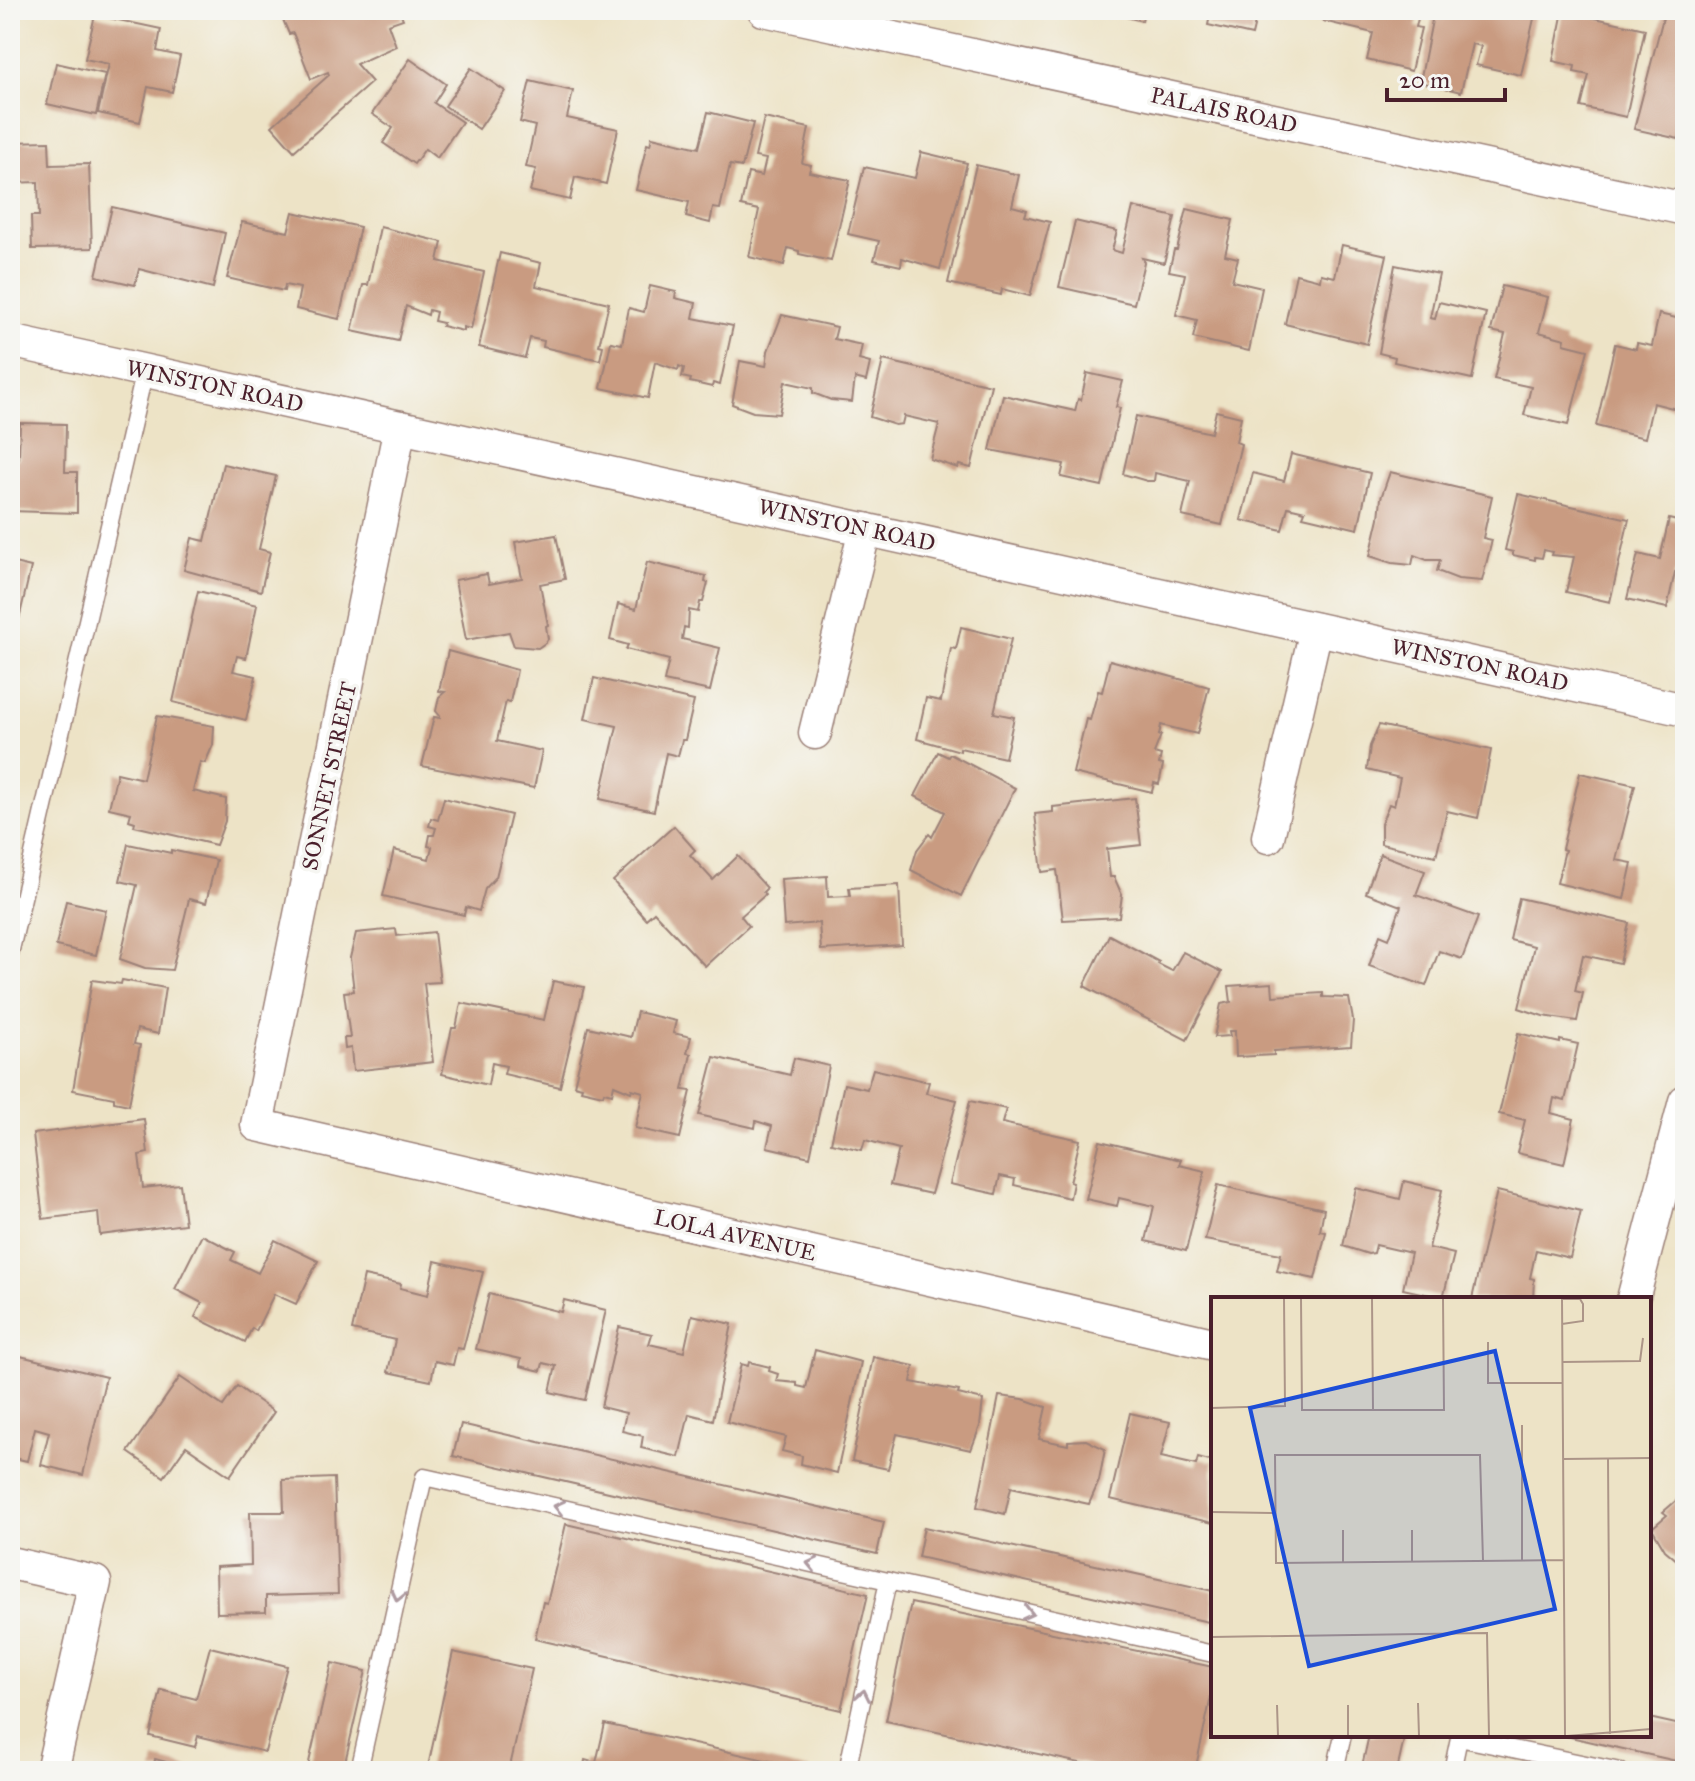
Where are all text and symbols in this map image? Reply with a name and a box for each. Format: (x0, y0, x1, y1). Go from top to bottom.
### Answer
scale bar (1387, 52, 1505, 102)
text: 20 m (1399, 65, 1450, 95)
street label: PALAIS ROAD (1148, 81, 1300, 139)
street label: WINSTON ROAD (124, 354, 306, 418)
street label: WINSTON ROAD (756, 493, 938, 557)
street label: WINSTON ROAD (1389, 633, 1571, 697)
street label: SONNET STREET (296, 679, 362, 873)
street label: LOLA AVENUE (651, 1203, 819, 1267)
inset map (1211, 1297, 1651, 1737)
one-way arrow (552, 1499, 566, 1516)
one-way arrow (806, 1556, 820, 1573)
one-way arrow (390, 1589, 407, 1602)
one-way arrow (1021, 1603, 1035, 1620)
one-way arrow (854, 1688, 871, 1702)

